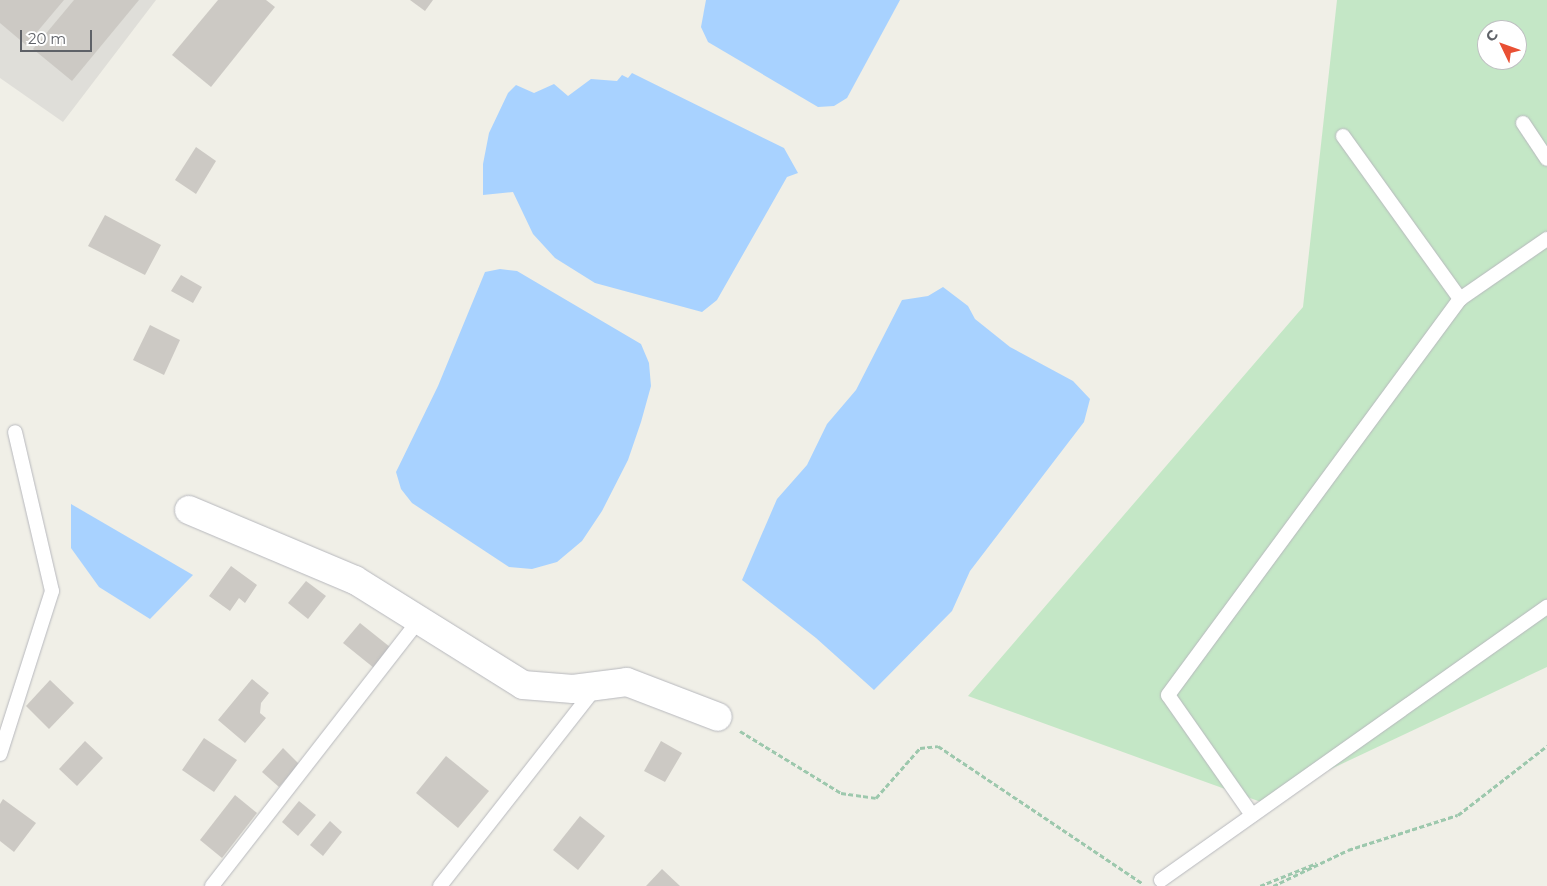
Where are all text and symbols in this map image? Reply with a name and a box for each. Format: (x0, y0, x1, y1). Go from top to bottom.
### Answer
scale bar (22, 20, 95, 52)
north arrow (1477, 20, 1527, 70)
text: С (1481, 26, 1502, 45)
text: 20 m (28, 29, 66, 48)

